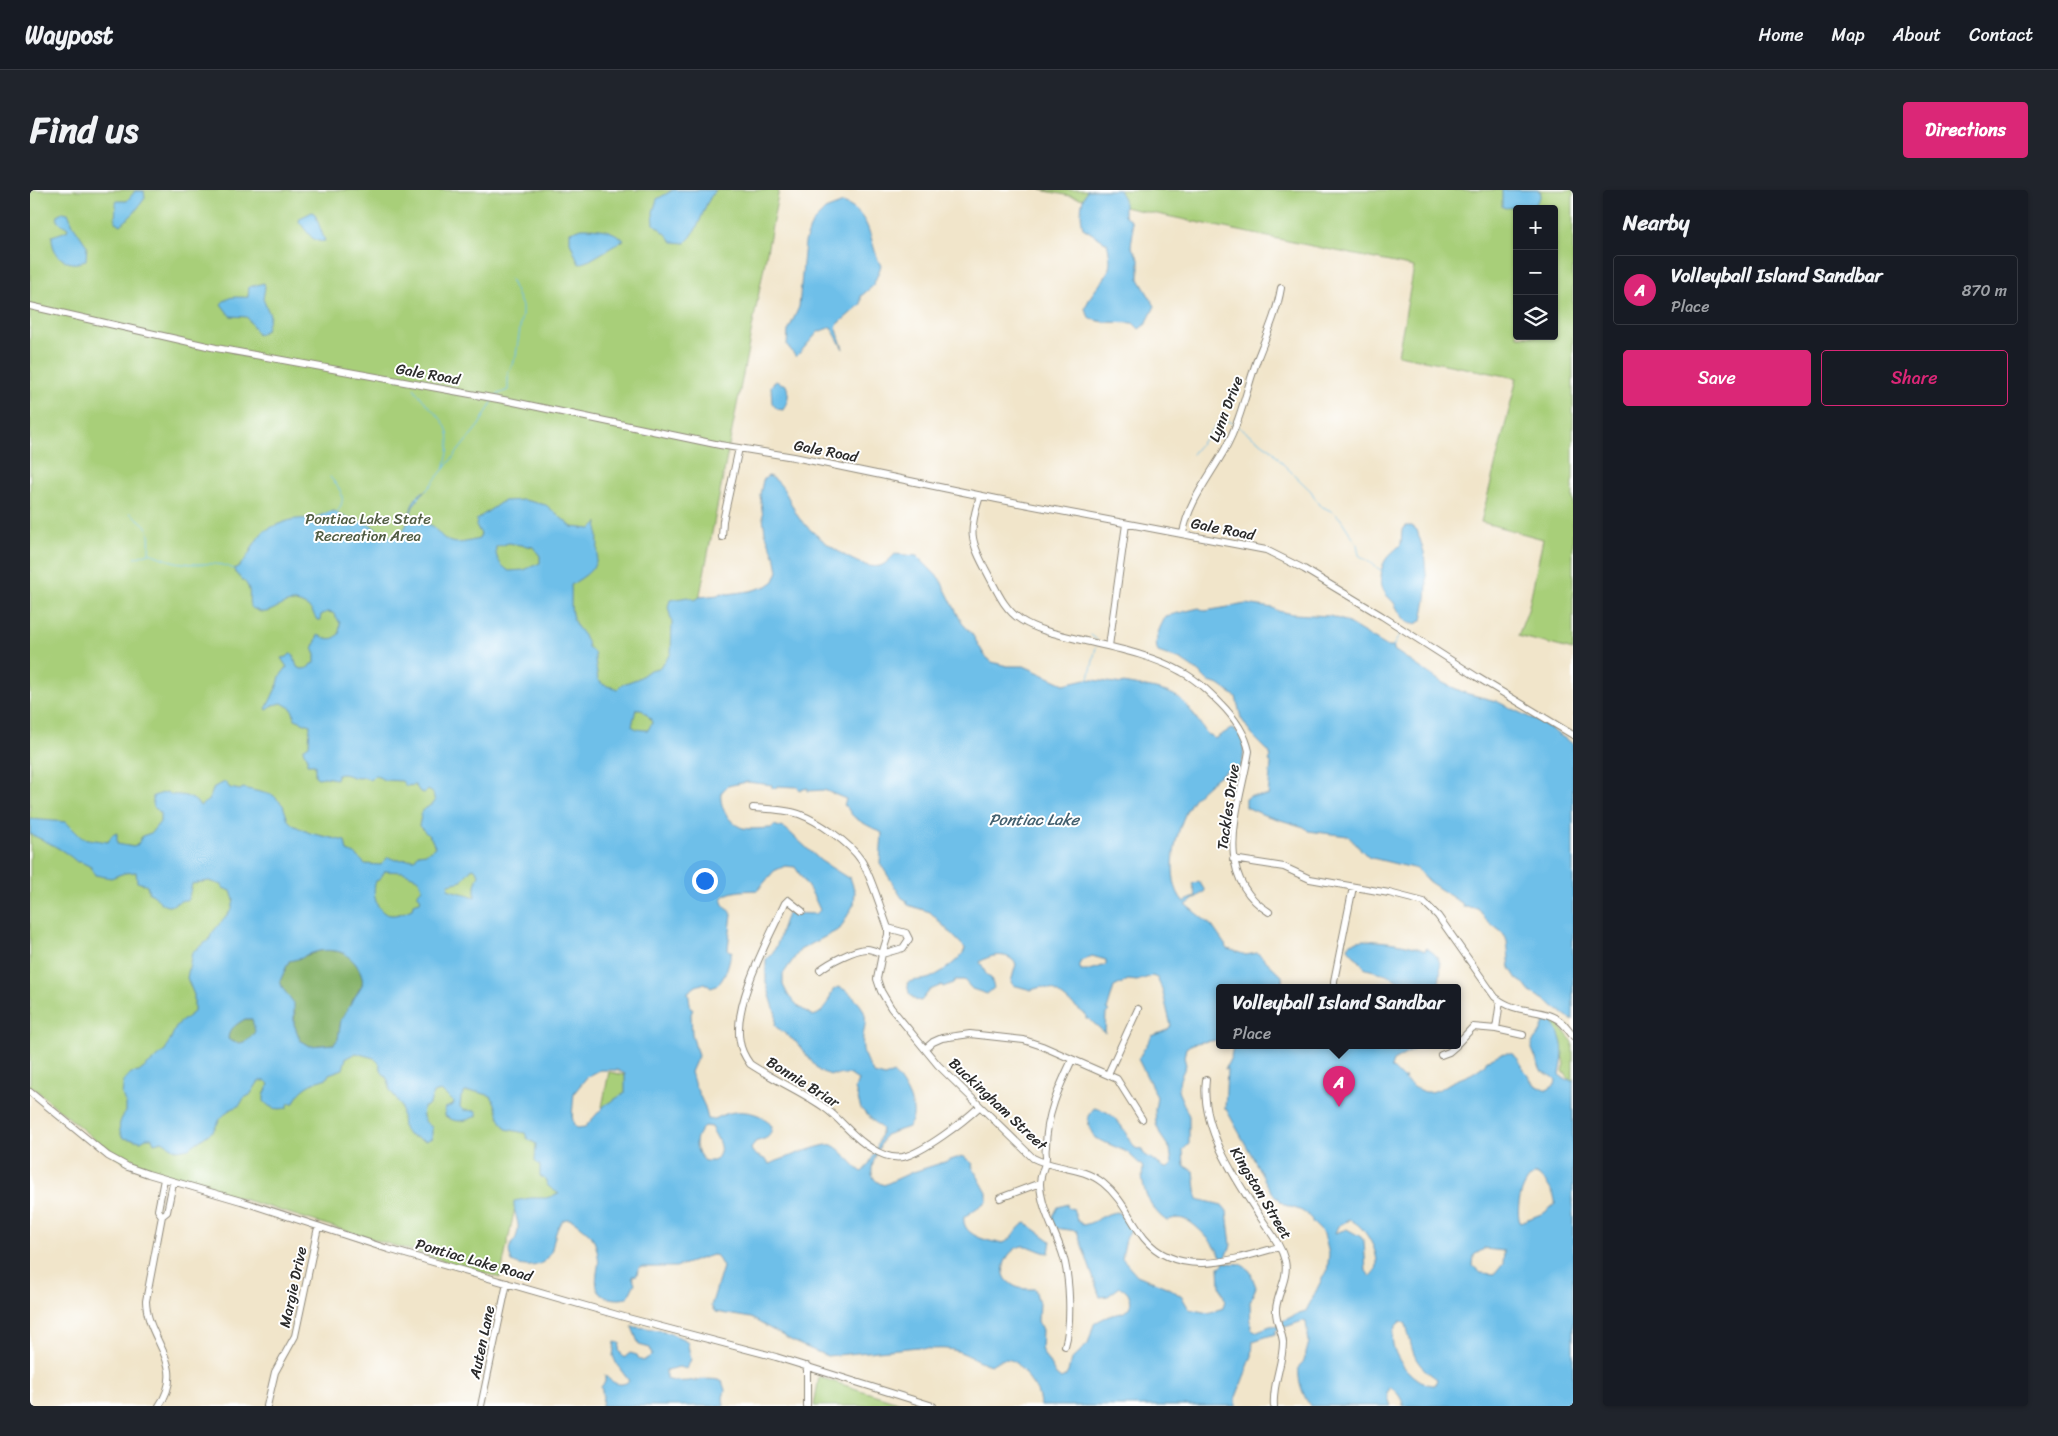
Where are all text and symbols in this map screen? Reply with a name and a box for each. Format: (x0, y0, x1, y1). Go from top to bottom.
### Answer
text: Waypost (25, 14, 113, 56)
text: Home (1759, 19, 1804, 51)
text: Map (1832, 19, 1865, 51)
text: About (1893, 19, 1941, 51)
text: Contact (1969, 19, 2033, 51)
text: Find us (30, 99, 138, 161)
button: Directions (1903, 102, 2028, 158)
text: Nearby (1623, 204, 1689, 242)
map controls (1513, 205, 1558, 340)
button: + (1513, 205, 1558, 250)
button: − (1513, 250, 1558, 295)
text: Volleyball Island Sandbar (1671, 259, 1882, 292)
text: A (1635, 276, 1645, 305)
text: 870 m (1962, 276, 2007, 305)
text: Place (1671, 292, 1710, 321)
button: layers (1513, 295, 1558, 340)
button: Save (1623, 350, 1811, 406)
button: Share (1821, 350, 2008, 406)
street label: Gale Road (394, 356, 463, 393)
street label: Lynn Drive (1202, 372, 1251, 446)
street label: Gale Road (792, 432, 861, 470)
park label: Pontiac Lake State Recreation Area (305, 506, 431, 549)
street label: Gale Road (1189, 510, 1258, 548)
street label: Tackles Drive (1209, 762, 1247, 852)
water label: Pontiac Lake (989, 805, 1081, 834)
your location (692, 868, 718, 894)
popup (1216, 984, 1461, 1049)
text: Volleyball Island Sandbar (1233, 986, 1444, 1019)
text: Place (1233, 1019, 1271, 1048)
street label: Bonnie Briar (761, 1049, 845, 1115)
street label: Buckingham Street (943, 1051, 1054, 1158)
pin: A (1323, 1066, 1355, 1107)
street label: Kingston Street (1223, 1142, 1299, 1245)
street label: Pontiac Lake Road (413, 1231, 537, 1289)
street label: Margie Drive (272, 1244, 314, 1330)
street label: Auten Lane (461, 1303, 503, 1382)

